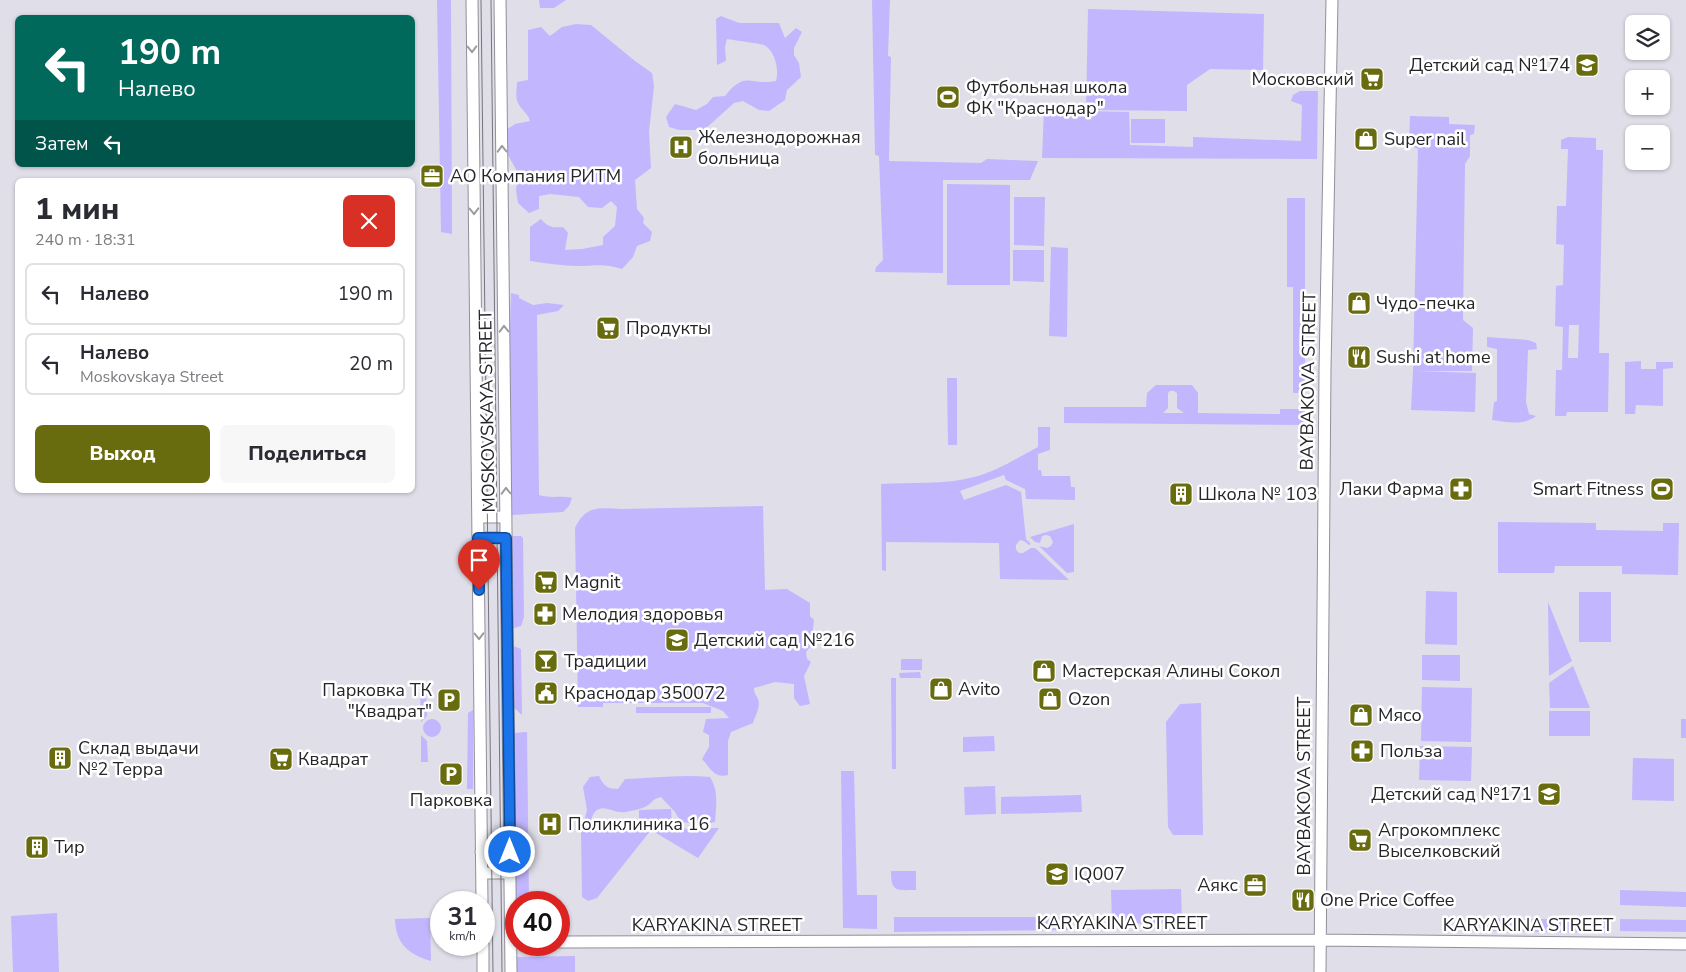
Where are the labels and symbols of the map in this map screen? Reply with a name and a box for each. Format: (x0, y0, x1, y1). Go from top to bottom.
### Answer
one-way arrow (467, 45, 478, 53)
school or university icon: Детский сад №174 (1574, 52, 1600, 78)
place label: Детский сад №174 (1409, 53, 1570, 77)
supermarket icon: Московский (1359, 66, 1385, 92)
place label: Московский (1251, 67, 1354, 91)
place label: Футбольная школа ФК "Краснодар" (966, 75, 1127, 120)
sports icon: Футбольная школа ФК "Краснодар" (935, 84, 961, 110)
place label: Железнодорожная больница (698, 125, 861, 170)
shop icon: Super nail (1353, 126, 1379, 152)
place label: Super nail (1384, 127, 1466, 151)
hospital icon: Железнодорожная больница (668, 134, 694, 160)
one-way arrow (496, 145, 507, 153)
office icon: АО Компания РИТМ (419, 163, 445, 189)
place label: АО Компания РИТМ (450, 164, 621, 188)
one-way arrow (469, 207, 480, 215)
shop icon: Чудо-печка (1346, 290, 1372, 316)
street label: BAYBAKOVA STREET (1294, 291, 1322, 471)
place label: Чудо-печка (1376, 291, 1476, 315)
street label: MOSKOVSKAYA STREET (473, 309, 501, 513)
supermarket icon: Продукты (595, 315, 621, 341)
place label: Продукты (626, 316, 711, 340)
one-way arrow (499, 325, 509, 332)
restaurant icon: Sushi at home (1346, 344, 1372, 370)
place label: Sushi at home (1376, 345, 1491, 369)
pharmacy icon: Лаки Фарма (1448, 476, 1474, 502)
sports icon: Smart Fitness (1649, 476, 1675, 502)
place label: Лаки Фарма (1339, 477, 1444, 501)
place label: Smart Fitness (1533, 477, 1644, 501)
building icon: Школа № 103 (1168, 481, 1194, 507)
place label: Школа № 103 (1198, 482, 1318, 506)
one-way arrow (500, 487, 511, 495)
pin (458, 539, 500, 590)
supermarket icon: Magnit (533, 569, 559, 595)
place label: Magnit (564, 570, 621, 594)
pharmacy icon: Мелодия здоровья (532, 601, 558, 627)
place label: Мелодия здоровья (562, 602, 723, 626)
school or university icon: Детский сад №216 (664, 627, 690, 653)
place label: Детский сад №216 (694, 628, 855, 652)
one-way arrow (474, 632, 484, 640)
bar icon: Традиции (533, 648, 559, 674)
place label: Традиции (564, 649, 647, 673)
shop icon: Мастерская Алины Сокол (1031, 658, 1057, 684)
place label: Мастерская Алины Сокол (1062, 659, 1280, 683)
shop icon: Avito (928, 676, 954, 702)
place label: Avito (958, 677, 1000, 701)
place label: Парковка ТК "Квадрат" (322, 678, 432, 723)
public building icon: Краснодар 350072 (533, 680, 559, 706)
place label: Краснодар 350072 (564, 681, 726, 705)
shop icon: Ozon (1037, 686, 1063, 712)
parking icon: Парковка ТК "Квадрат" (436, 687, 462, 713)
place label: Ozon (1068, 687, 1110, 711)
street label: BAYBAKOVA STREET (1292, 696, 1316, 875)
shop icon: Мясо (1348, 702, 1374, 728)
place label: Мясо (1378, 703, 1422, 727)
place label: Склад выдачи №2 Терра (78, 736, 199, 781)
pharmacy icon: Польза (1349, 738, 1375, 764)
place label: Польза (1380, 739, 1442, 763)
building icon: Склад выдачи №2 Терра (47, 745, 73, 771)
supermarket icon: Квадрат (268, 746, 294, 772)
place label: Квадрат (298, 747, 368, 771)
parking icon: Парковка (438, 761, 464, 787)
school or university icon: Детский сад №171 (1536, 781, 1562, 807)
place label: Детский сад №171 (1371, 782, 1532, 806)
place label: Парковка (410, 788, 492, 812)
hospital icon: Поликлиника 16 (537, 811, 563, 837)
place label: Поликлиника 16 (568, 812, 709, 836)
place label: Агрокомплекс Выселковский (1378, 818, 1500, 863)
position arrow (483, 825, 535, 877)
supermarket icon: Агрокомплекс Выселковский (1347, 827, 1373, 853)
building icon: Тир (24, 834, 50, 860)
place label: Тир (54, 835, 85, 859)
school or university icon: IQ007 (1044, 861, 1070, 887)
place label: IQ007 (1074, 862, 1125, 886)
office icon: Аякс (1242, 872, 1268, 898)
place label: Аякс (1197, 873, 1238, 897)
restaurant icon: One Price Coffee (1290, 887, 1316, 913)
place label: One Price Coffee (1320, 888, 1454, 912)
speed limit sign: 40 (505, 891, 570, 956)
street label: KARYAKINA STREET (1037, 911, 1207, 935)
street label: KARYAKINA STREET (632, 913, 802, 937)
street label: KARYAKINA STREET (1443, 913, 1613, 937)

